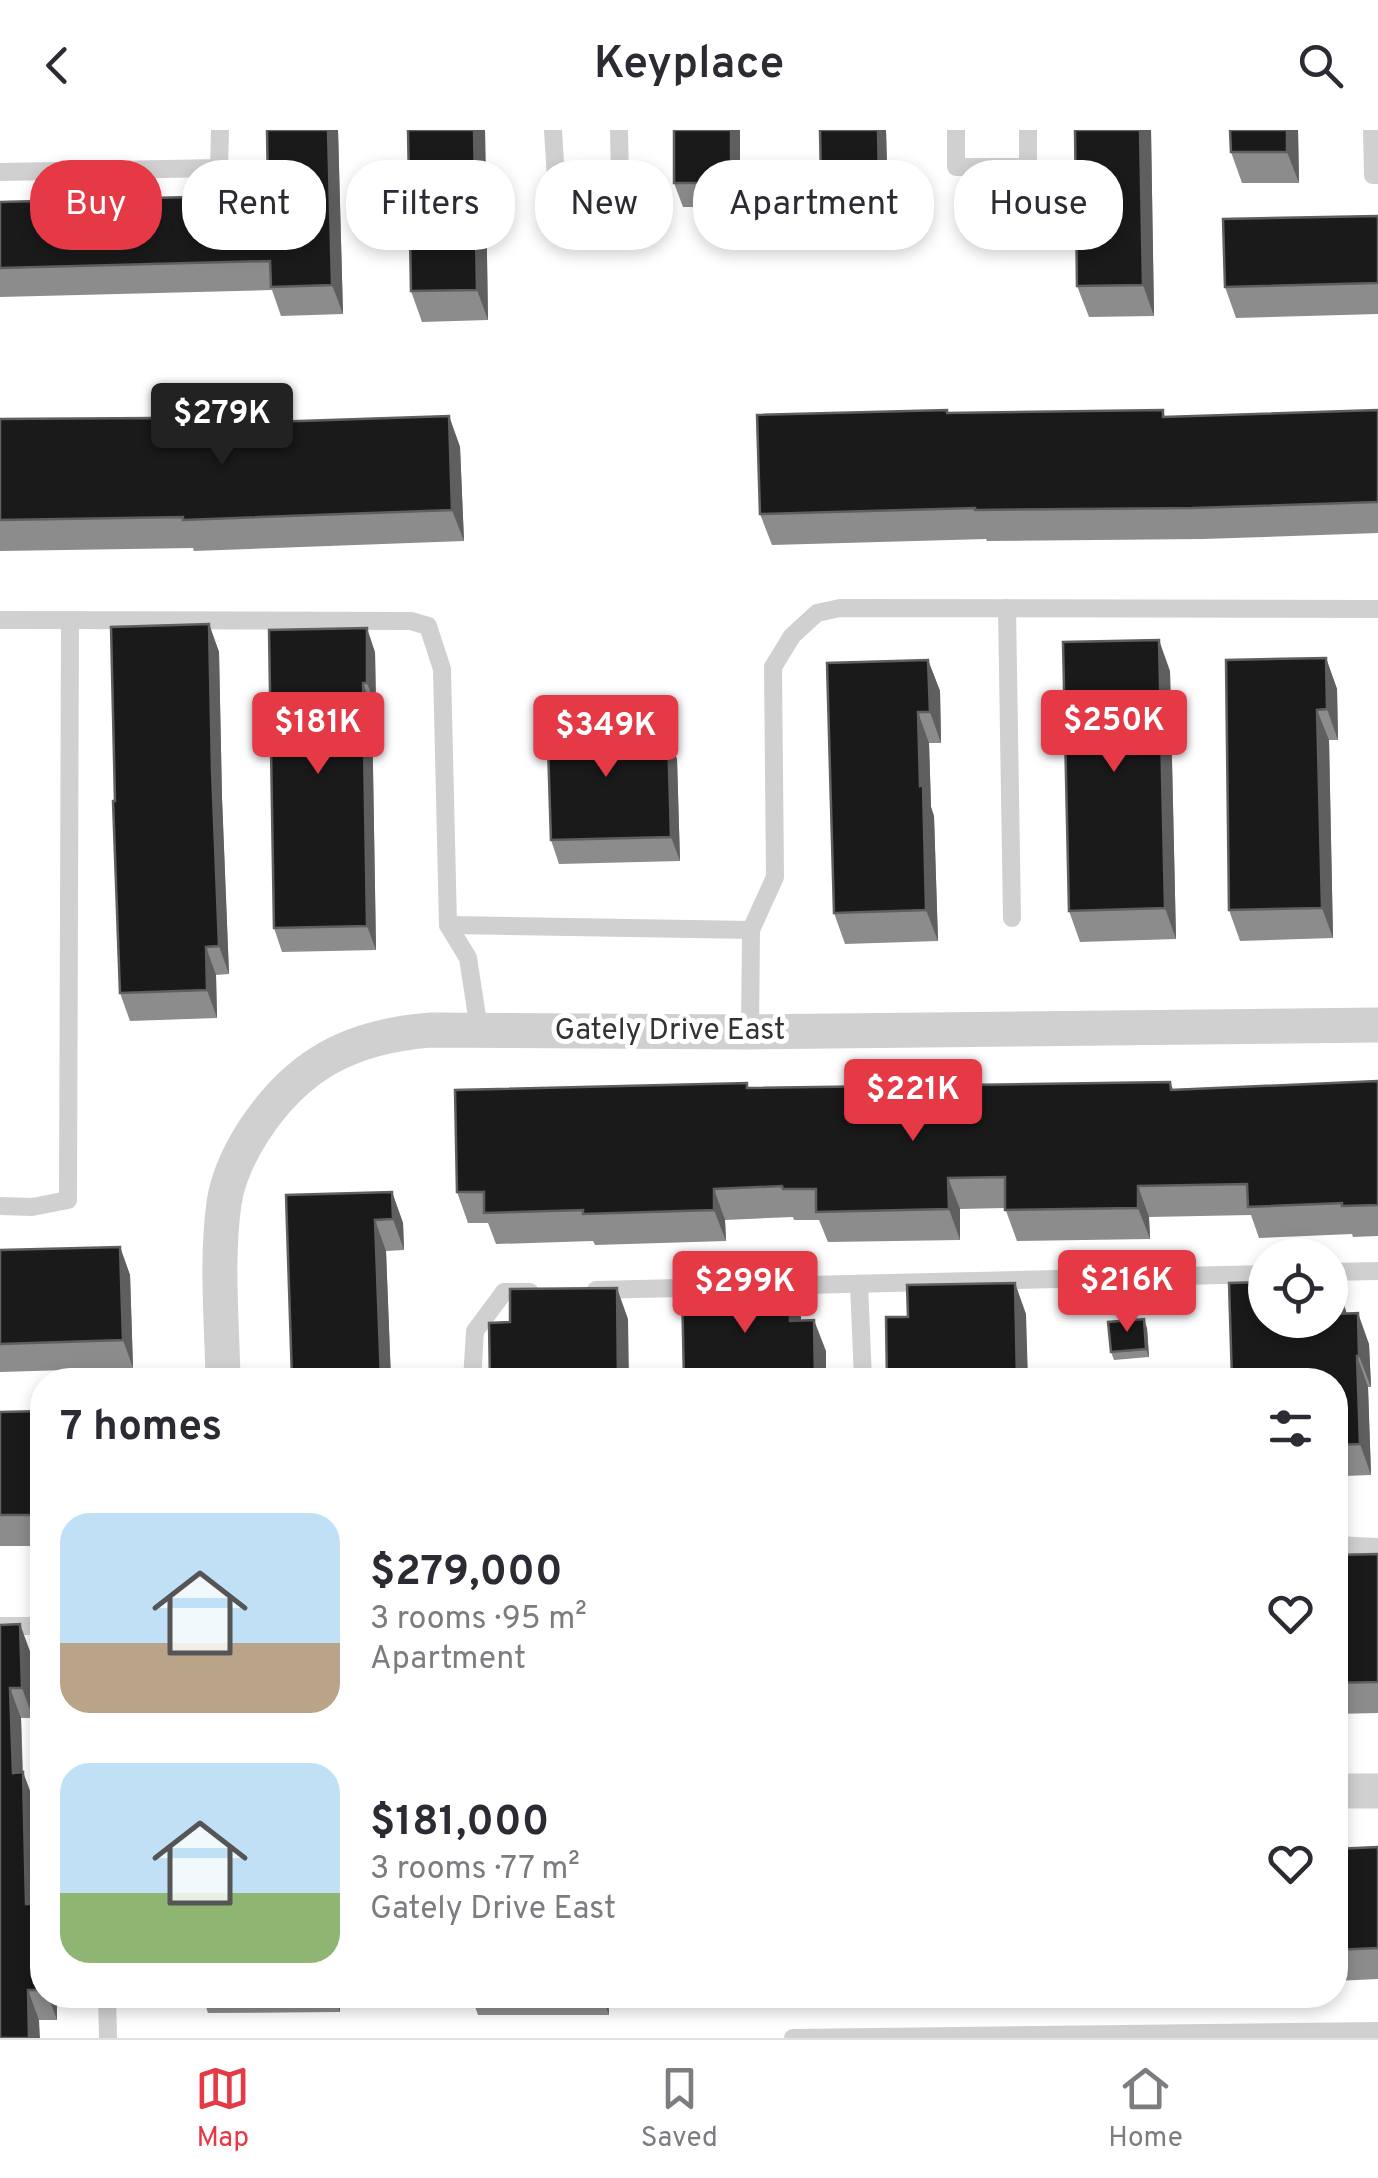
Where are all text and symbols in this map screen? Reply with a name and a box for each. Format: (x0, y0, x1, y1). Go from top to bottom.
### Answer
text: Keyplace (594, 37, 784, 94)
icon: back (30, 38, 85, 93)
icon: search (1293, 38, 1348, 93)
chip: Buy (30, 160, 162, 250)
chip: Rent (182, 160, 326, 250)
chip: Filters (346, 160, 515, 250)
chip: New (535, 160, 673, 250)
chip: Apartment (693, 160, 934, 250)
chip: House (954, 160, 1123, 250)
pin: $279K (152, 383, 292, 468)
text: $279K (173, 395, 271, 435)
pin: $250K (1044, 690, 1184, 775)
pin: $181K (248, 692, 388, 777)
pin: $349K (536, 695, 676, 780)
text: $250K (1063, 702, 1165, 742)
text: $181K (274, 704, 362, 744)
text: $349K (555, 707, 657, 747)
street label: Gately Drive East (555, 1013, 785, 1050)
pin: $221K (843, 1059, 983, 1144)
text: $221K (866, 1071, 960, 1111)
map controls (1248, 1238, 1348, 1338)
button: locate (1248, 1238, 1348, 1338)
pin: $216K (1057, 1250, 1197, 1335)
pin: $299K (675, 1251, 815, 1336)
text: $216K (1080, 1262, 1174, 1302)
text: $299K (695, 1263, 795, 1303)
icon: filters (1263, 1401, 1318, 1456)
text: 7 homes (60, 1402, 222, 1455)
text: $279,000 (370, 1547, 563, 1600)
icon: home (140, 1553, 260, 1673)
icon: heart (1263, 1586, 1318, 1641)
text: 3 rooms · 95 m² (370, 1600, 587, 1640)
text: Apartment (370, 1640, 526, 1680)
text: $181,000 (370, 1797, 549, 1850)
icon: home (140, 1803, 260, 1923)
icon: heart (1263, 1836, 1318, 1891)
text: 3 rooms · 77 m² (370, 1850, 580, 1890)
text: Gately Drive East (370, 1890, 616, 1930)
tab: Map (195, 2061, 250, 2157)
tab: Saved (641, 2061, 718, 2157)
tab: Home (1108, 2061, 1183, 2157)

